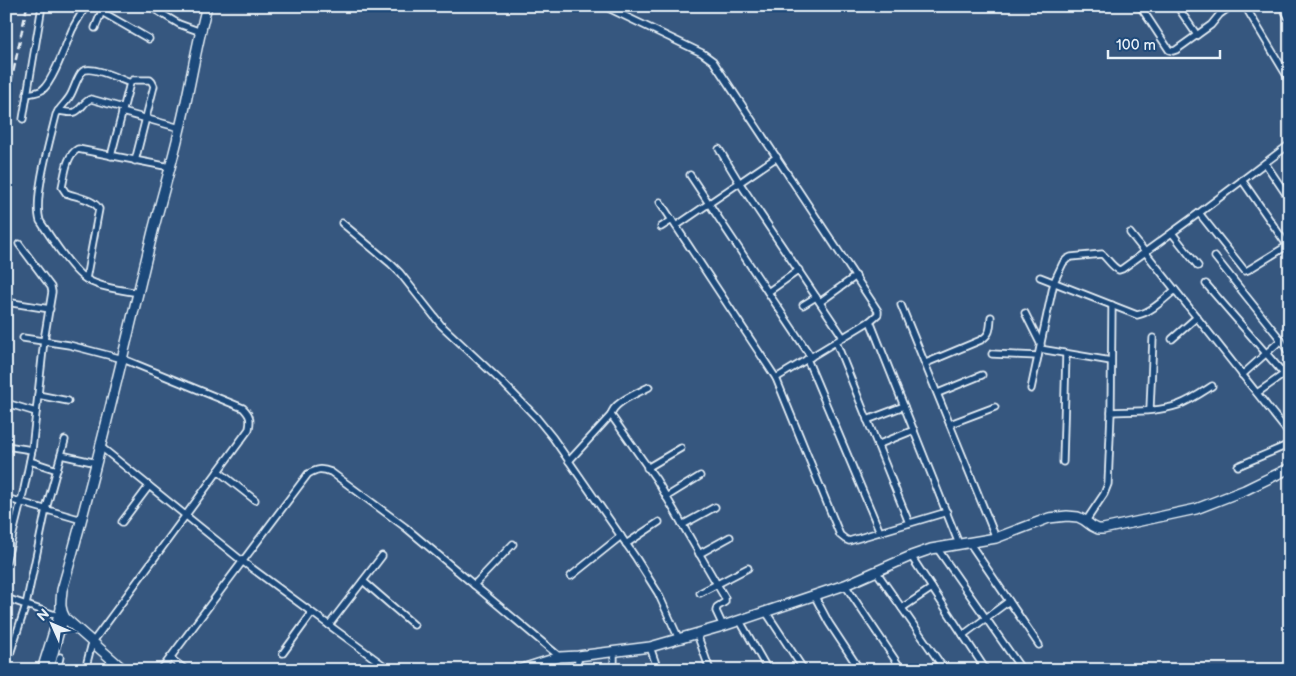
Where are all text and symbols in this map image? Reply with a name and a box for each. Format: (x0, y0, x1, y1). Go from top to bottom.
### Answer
scale bar (1108, 28, 1221, 60)
text: 100 m (1116, 36, 1156, 55)
north arrow (28, 598, 78, 648)
text: N (33, 605, 53, 625)

